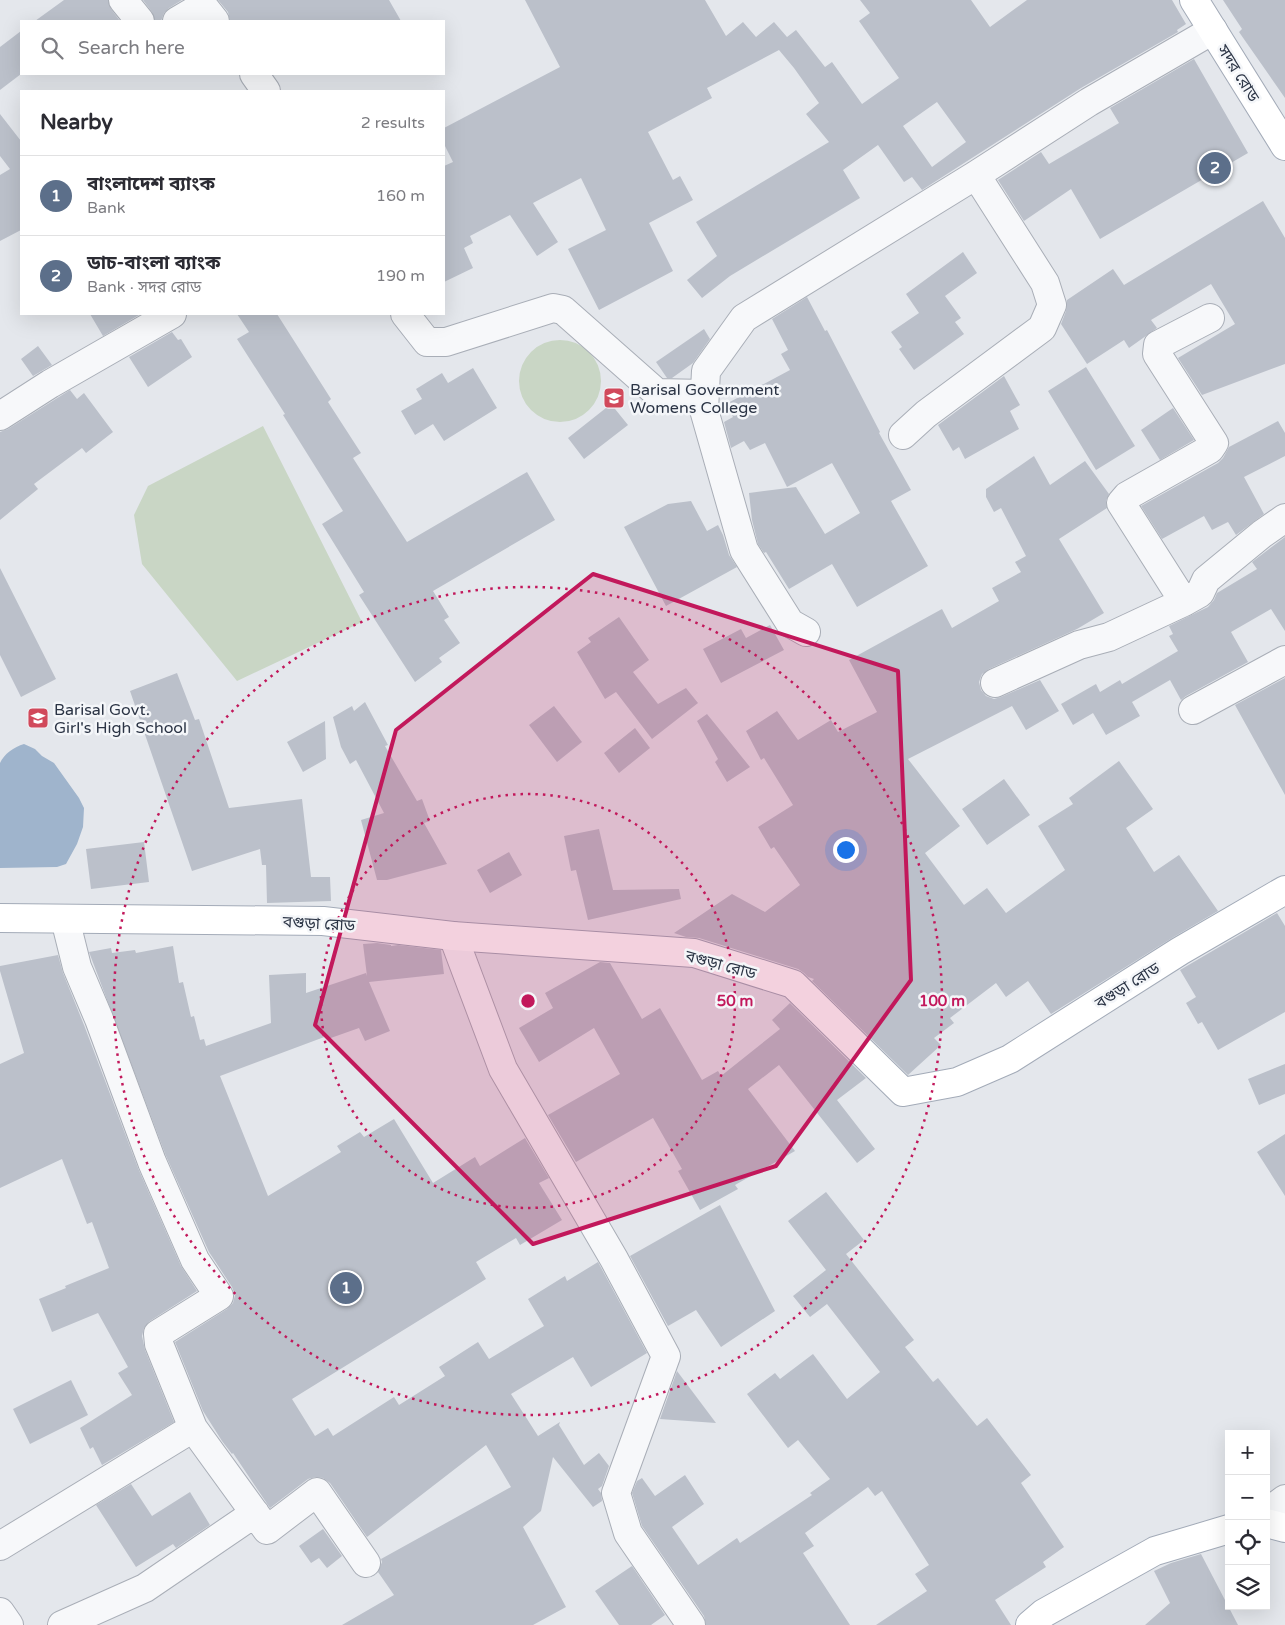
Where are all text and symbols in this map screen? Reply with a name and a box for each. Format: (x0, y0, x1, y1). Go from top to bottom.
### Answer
search box (20, 20, 445, 75)
icon: search (38, 34, 66, 62)
text: Search here (78, 37, 185, 59)
street label: সদর রোড (1212, 40, 1264, 106)
text: Nearby (40, 110, 113, 135)
text: 2 results (361, 113, 425, 133)
pin: 2 (1199, 149, 1231, 187)
text: বাংলাদেশ ব্যাংক (87, 173, 215, 195)
text: 1 (51, 186, 61, 206)
text: 160 m (376, 186, 425, 206)
text: Bank (87, 198, 126, 218)
text: ডাচ-বাংলা ব্যাংক (87, 252, 221, 274)
text: 2 (51, 266, 61, 286)
text: 190 m (376, 266, 425, 286)
text: Bank · সদর রোড (87, 277, 202, 297)
place label: Barisal Government Womens College (630, 380, 779, 418)
school or university icon: Barisal Government Womens College (602, 386, 626, 410)
place label: Barisal Govt. Girl's High School (54, 700, 187, 738)
school or university icon: Barisal Govt. Girl's High School (26, 706, 50, 730)
your location (833, 837, 859, 863)
street label: বগুড়া রোড (281, 912, 356, 936)
street label: বগুড়া রোড (682, 946, 759, 984)
street label: বগুড়া রোড (1091, 958, 1164, 1014)
centre of rings (519, 992, 537, 1010)
text: 50 m (717, 992, 753, 1010)
text: 100 m (919, 992, 965, 1010)
pin: 1 (330, 1269, 362, 1307)
map controls (1225, 1430, 1270, 1610)
button: + (1225, 1430, 1270, 1475)
button: − (1225, 1475, 1270, 1520)
button: locate (1225, 1520, 1270, 1565)
button: layers (1225, 1565, 1270, 1610)

